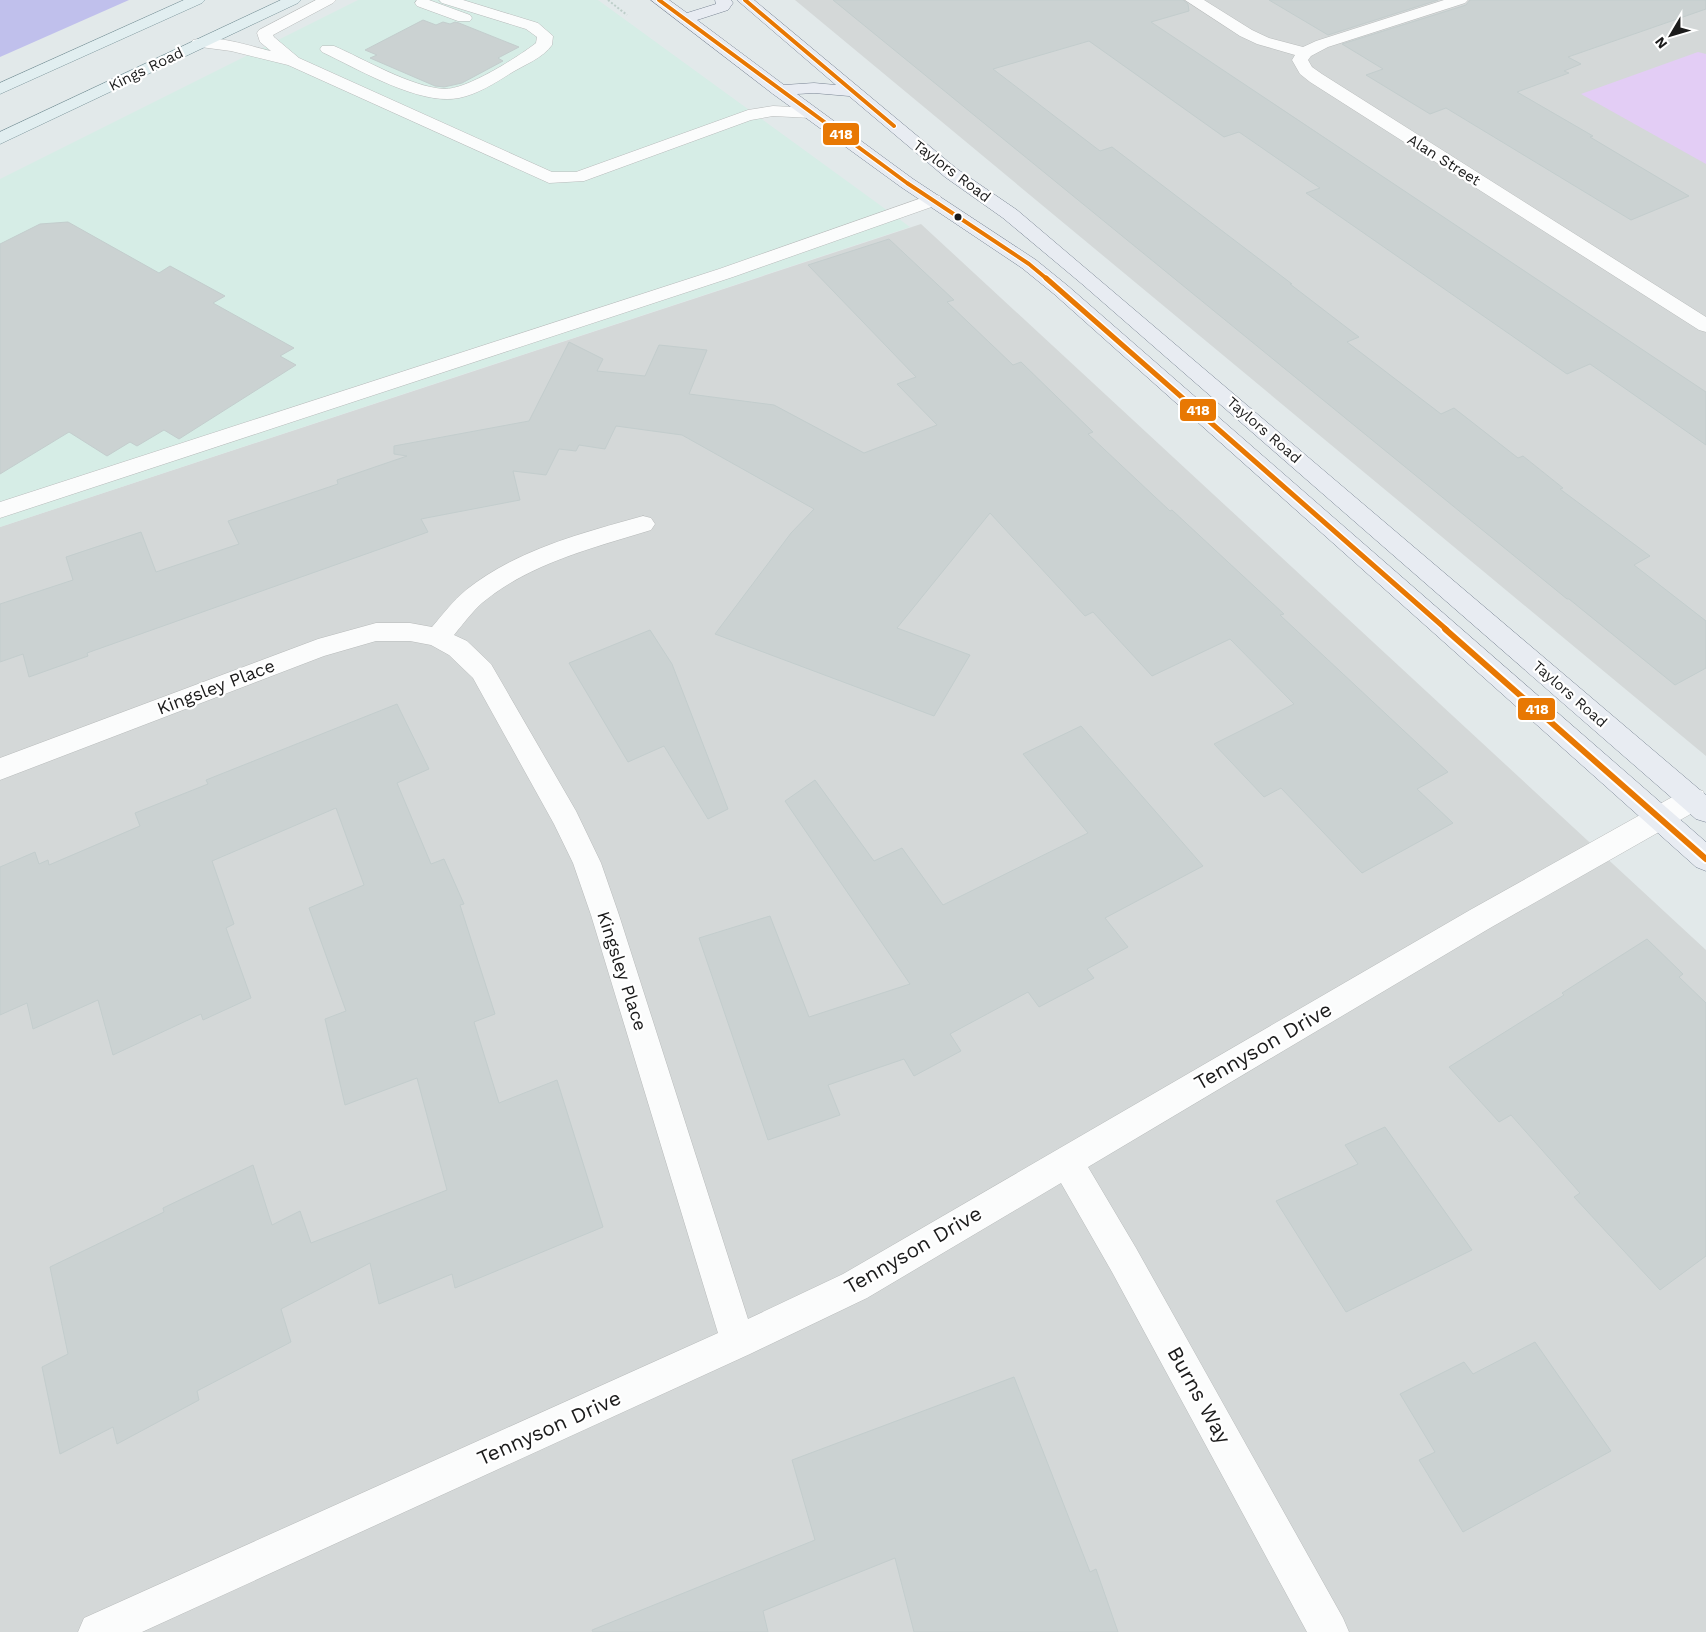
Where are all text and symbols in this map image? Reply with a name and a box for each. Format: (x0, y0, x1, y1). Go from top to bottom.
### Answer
north arrow (1646, 10, 1696, 60)
text: N (1651, 34, 1670, 52)
street label: Kings Road (106, 43, 186, 95)
line badge: 418 (822, 122, 860, 146)
text: 418 (829, 126, 853, 142)
street label: Alan Street (1404, 131, 1484, 190)
street label: Taylors Road (910, 136, 994, 206)
unlabelled marker (953, 212, 963, 222)
street label: Taylors Road (1223, 393, 1305, 467)
line badge: 418 (1179, 398, 1217, 422)
text: 418 (1186, 402, 1210, 418)
street label: Kingsley Place (154, 654, 278, 719)
street label: Taylors Road (1529, 657, 1611, 731)
line badge: 418 (1517, 697, 1556, 721)
text: 418 (1525, 701, 1549, 717)
street label: Kingsley Place (593, 908, 652, 1033)
street label: Tennyson Drive (1189, 996, 1336, 1095)
street label: Tennyson Drive (839, 1200, 986, 1299)
street label: Burns Way (1162, 1342, 1236, 1448)
street label: Tennyson Drive (473, 1385, 625, 1470)

